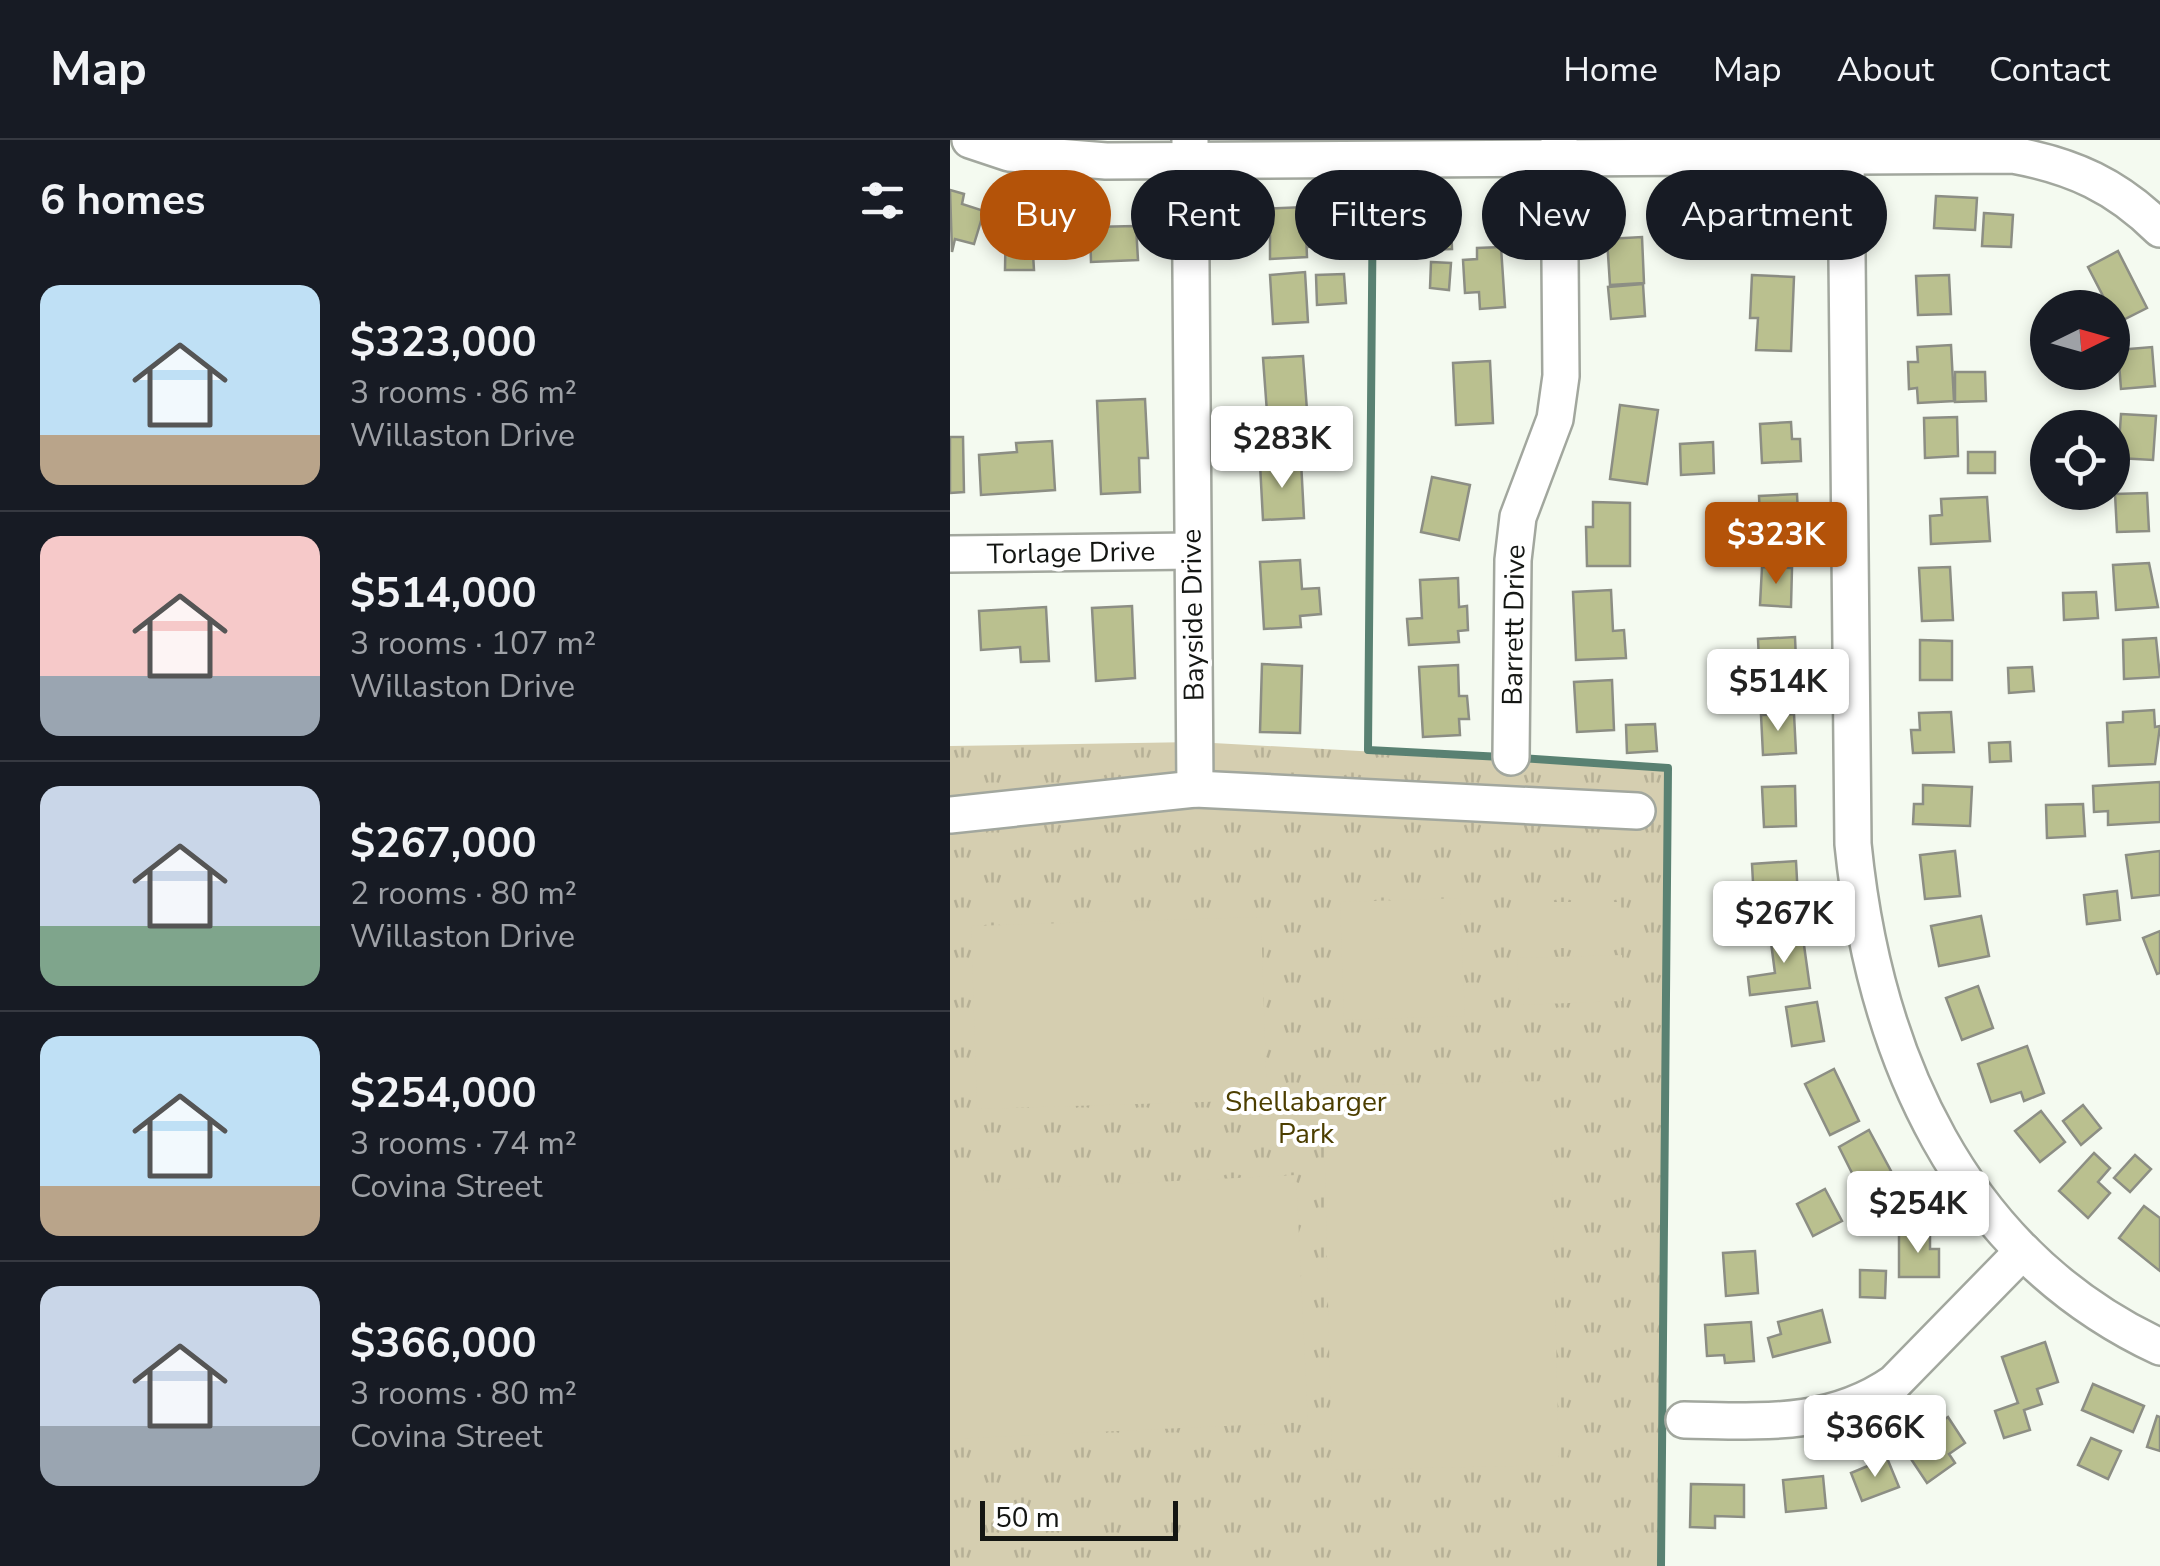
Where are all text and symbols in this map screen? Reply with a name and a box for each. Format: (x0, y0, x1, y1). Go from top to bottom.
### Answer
text: Map (50, 36, 147, 102)
text: Home (1563, 46, 1658, 93)
text: Map (1713, 46, 1782, 93)
text: About (1837, 46, 1934, 93)
text: Contact (1989, 46, 2110, 93)
chip: Buy (980, 170, 1111, 260)
chip: Rent (1131, 170, 1275, 260)
chip: Filters (1295, 170, 1462, 260)
chip: New (1482, 170, 1626, 260)
chip: Apartment (1646, 170, 1887, 260)
text: 6 homes (40, 172, 205, 229)
icon: filters (855, 173, 910, 228)
north arrow (2030, 290, 2130, 390)
map controls (2030, 290, 2130, 510)
text: $323,000 (350, 314, 537, 371)
icon: home (120, 325, 240, 445)
text: 3 rooms · 86 m² (350, 371, 577, 414)
pin: $283K (1212, 406, 1352, 491)
button: locate (2030, 410, 2130, 510)
text: Willaston Drive (350, 414, 575, 457)
text: $283K (1233, 417, 1331, 460)
pin: $323K (1706, 502, 1846, 587)
text: $323K (1727, 513, 1825, 556)
street label: Bayside Drive (1172, 528, 1214, 702)
street label: Torlage Drive (987, 533, 1155, 573)
street label: Barrett Drive (1494, 544, 1534, 706)
text: $514,000 (350, 565, 537, 622)
icon: home (120, 576, 240, 696)
text: 3 rooms · 107 m² (350, 622, 596, 665)
pin: $514K (1708, 649, 1848, 734)
text: $514K (1729, 660, 1827, 703)
text: Willaston Drive (350, 665, 575, 708)
text: $267,000 (350, 815, 537, 872)
icon: home (120, 826, 240, 946)
text: 2 rooms · 80 m² (350, 872, 577, 915)
pin: $267K (1714, 881, 1854, 966)
text: $267K (1735, 892, 1833, 935)
text: Willaston Drive (350, 915, 575, 958)
text: $254,000 (350, 1065, 537, 1122)
icon: home (120, 1076, 240, 1196)
park label: Shellabarger Park (1225, 1083, 1387, 1153)
text: 3 rooms · 74 m² (350, 1122, 577, 1165)
text: Covina Street (350, 1165, 543, 1208)
pin: $254K (1848, 1171, 1988, 1256)
text: $254K (1869, 1182, 1967, 1225)
text: $366,000 (350, 1315, 537, 1372)
icon: home (120, 1326, 240, 1446)
text: 3 rooms · 80 m² (350, 1372, 577, 1415)
pin: $366K (1805, 1395, 1945, 1480)
text: $366K (1826, 1406, 1924, 1449)
text: Covina Street (350, 1415, 543, 1458)
scale bar (980, 1496, 1178, 1540)
text: 50 m (995, 1499, 1060, 1537)

